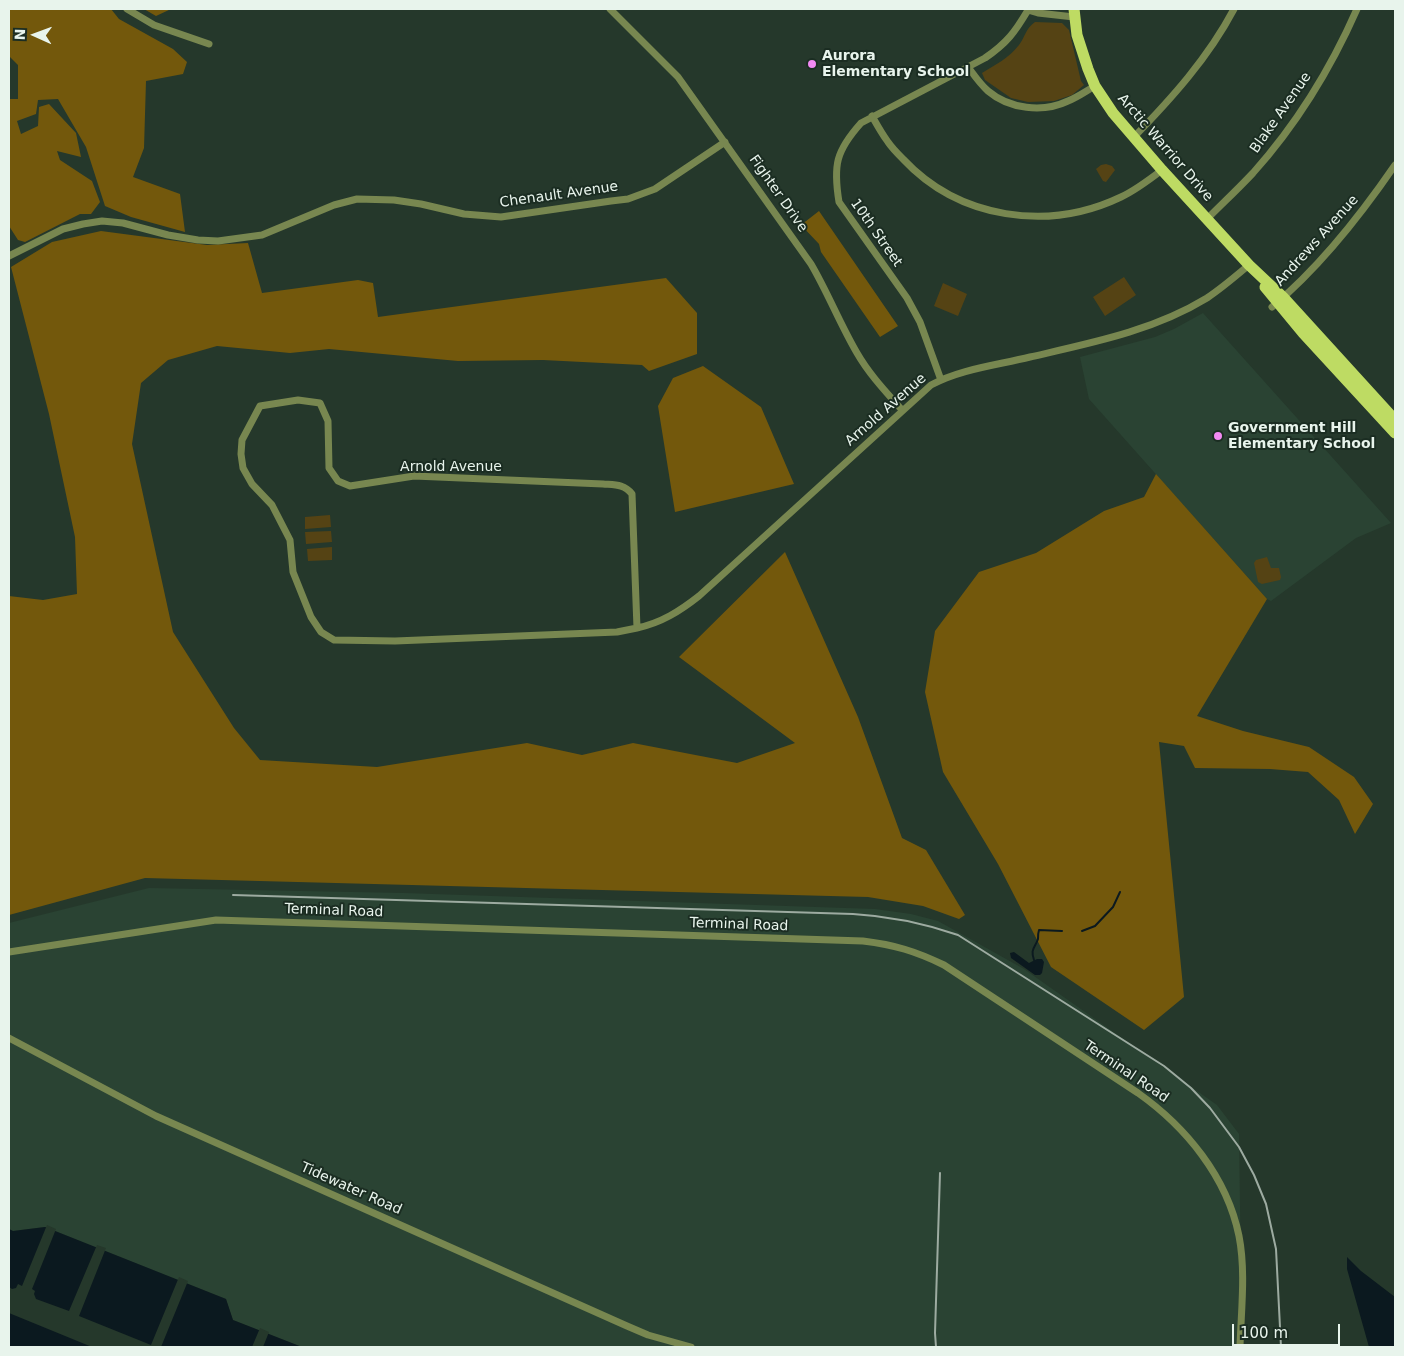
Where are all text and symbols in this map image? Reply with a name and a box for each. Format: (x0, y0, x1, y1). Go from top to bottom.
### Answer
north arrow (10, 10, 60, 60)
text: N (12, 28, 28, 41)
place label: Aurora Elementary School (822, 48, 969, 80)
marker: Aurora Elementary School (806, 58, 818, 70)
street label: Blake Avenue (1247, 69, 1315, 157)
street label: Arctic Warrior Drive (1114, 91, 1216, 205)
street label: Fighter Drive (745, 152, 811, 236)
street label: Chenault Avenue (499, 178, 619, 212)
street label: Andrews Avenue (1272, 192, 1362, 290)
street label: 10th Street (846, 196, 906, 270)
street label: Arnold Avenue (842, 370, 930, 450)
place label: Government Hill Elementary School (1228, 420, 1375, 452)
marker: Government Hill Elementary School (1212, 430, 1224, 442)
street label: Arnold Avenue (400, 459, 502, 475)
street label: Terminal Road (284, 901, 384, 921)
street label: Terminal Road (689, 915, 789, 935)
street label: Terminal Road (1080, 1037, 1172, 1107)
street label: Tidewater Road (298, 1159, 404, 1219)
scale bar (1234, 1314, 1342, 1346)
text: 100 m (1240, 1324, 1288, 1342)

